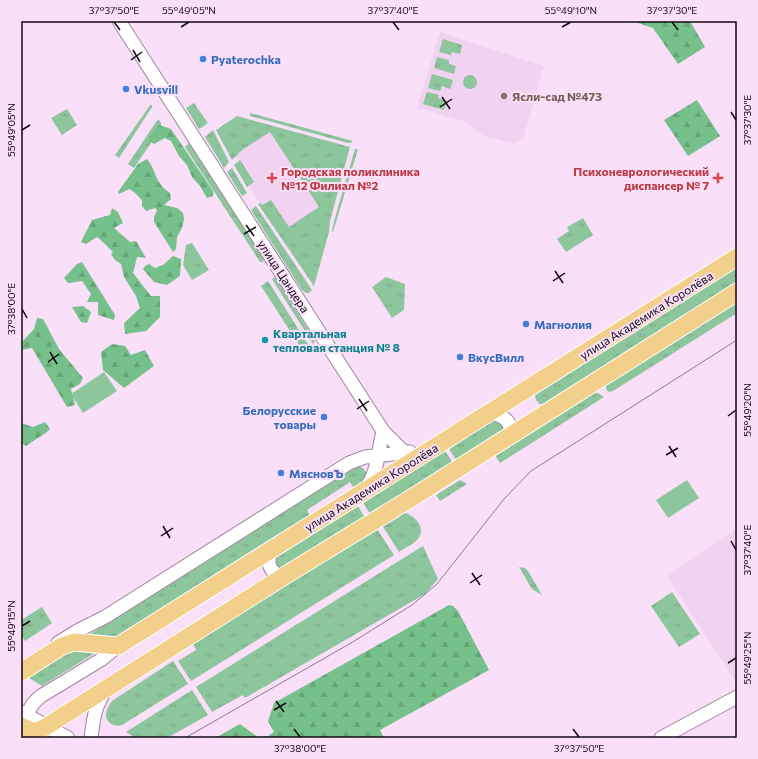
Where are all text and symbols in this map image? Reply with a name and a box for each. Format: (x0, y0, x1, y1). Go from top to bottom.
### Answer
text: 37°37'50"E (89, 4, 139, 16)
text: 55°49'05"N (162, 4, 216, 16)
text: 37°37'40"E (368, 4, 418, 16)
text: 55°49'10"N (545, 4, 597, 16)
text: 37°37'30"E (647, 4, 697, 16)
place label: Pyaterochka (211, 52, 281, 66)
marker: Pyaterochka (198, 54, 208, 64)
place label: Vkusvill (134, 82, 178, 96)
marker: Vkusvill (121, 84, 131, 94)
place label: Ясли-сад №473 (512, 89, 602, 103)
marker: Ясли-сад №473 (499, 91, 509, 101)
text: 37°37'30"E (741, 95, 753, 145)
text: 55°49'05"N (5, 103, 17, 157)
place label: Городская поликлиника №12 Филиал №2 (281, 164, 420, 192)
place label: Психоневрологический диспансер № 7 (573, 164, 709, 192)
marker: Городская поликлиника №12 Филиал №2 (266, 172, 278, 184)
marker: Психоневрологический диспансер № 7 (712, 172, 724, 184)
street label: улица Цандера (255, 237, 313, 315)
street label: улица Академика Королёва (577, 268, 715, 362)
text: 37°38'00"E (5, 283, 17, 335)
place label: Магнолия (534, 317, 592, 331)
marker: Магнолия (521, 319, 531, 329)
place label: Квартальная тепловая станция № 8 (273, 326, 400, 354)
marker: Квартальная тепловая станция № 8 (260, 335, 270, 345)
place label: ВкусВилл (468, 350, 524, 364)
marker: ВкусВилл (455, 352, 465, 362)
text: 55°49'20"N (741, 383, 753, 437)
place label: Белорусские товары (243, 403, 316, 431)
marker: Белорусские товары (319, 412, 329, 422)
street label: улица Академика Королёва (302, 440, 440, 534)
place label: МясновЪ (289, 466, 344, 480)
marker: МясновЪ (276, 468, 286, 478)
text: 37°37'40"E (741, 525, 753, 575)
text: 55°49'15"N (5, 600, 17, 652)
text: 55°49'25"N (741, 632, 753, 684)
text: 37°38'00"E (274, 742, 326, 754)
text: 37°37'50"E (554, 742, 604, 754)

